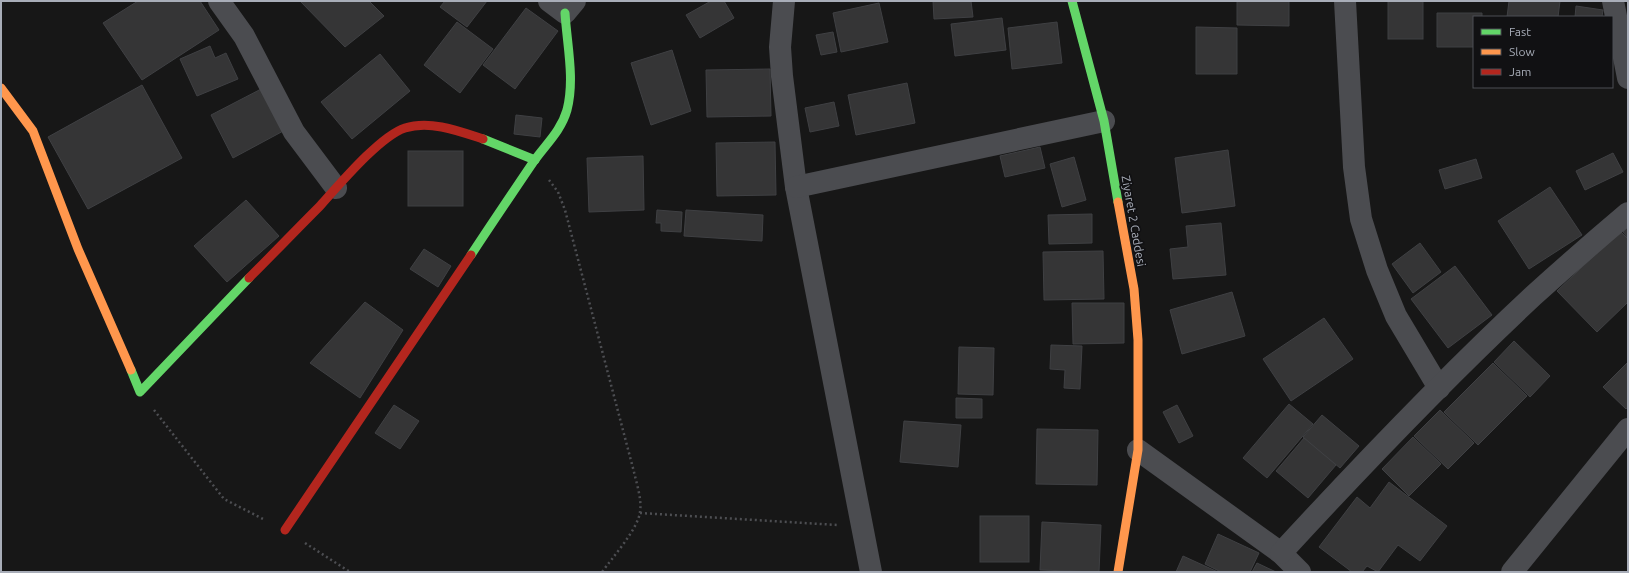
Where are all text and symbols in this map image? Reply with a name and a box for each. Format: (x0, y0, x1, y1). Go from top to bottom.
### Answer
legend (1473, 16, 1613, 88)
text: Fast (1509, 25, 1531, 38)
text: Slow (1509, 45, 1535, 58)
text: Jam (1509, 65, 1531, 78)
street label: Ziyaret 2 Caddesi (1120, 174, 1148, 268)

